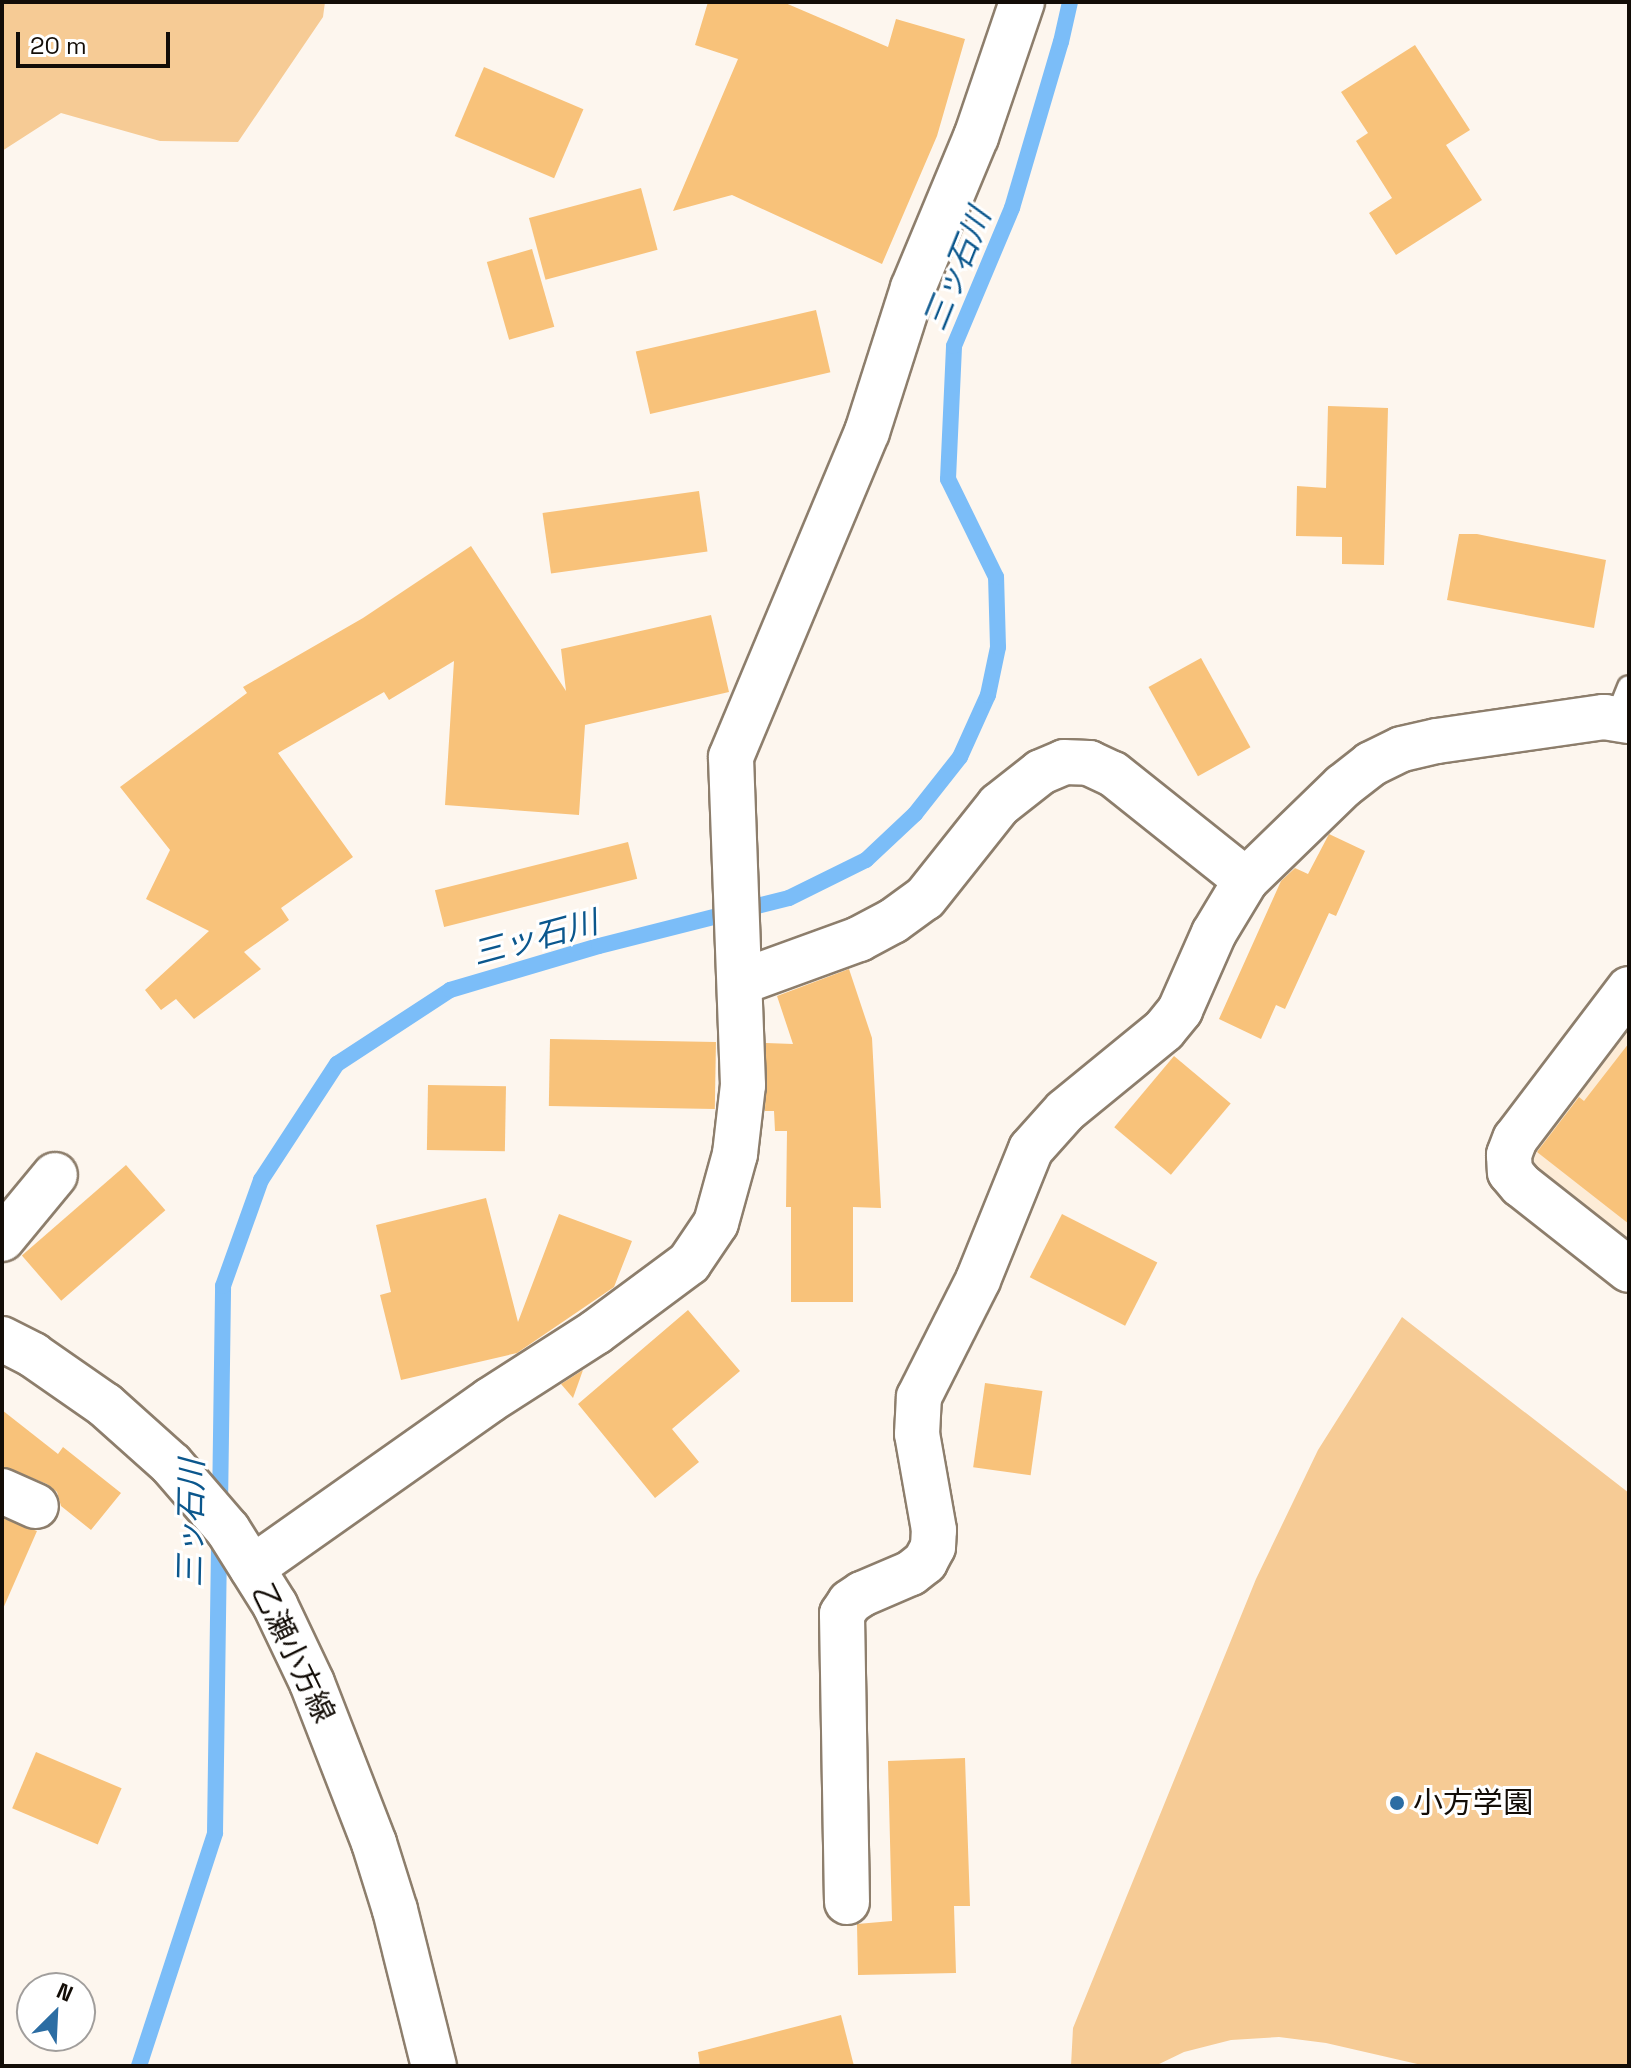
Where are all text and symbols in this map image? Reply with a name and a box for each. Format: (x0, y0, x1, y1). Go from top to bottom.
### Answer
scale bar (20, 16, 174, 66)
text: 20 m (30, 30, 87, 61)
water label: 三ッ石川 (915, 202, 999, 336)
water label: 三ッ石川 (468, 903, 602, 973)
water label: 三ッ石川 (171, 1459, 211, 1587)
street label: 乙瀬小方線 (244, 1578, 342, 1728)
place label: 小方学園 (1413, 1785, 1533, 1821)
marker: 小方学園 (1388, 1794, 1406, 1812)
north arrow (16, 1972, 96, 2052)
text: N (53, 1976, 77, 2008)

